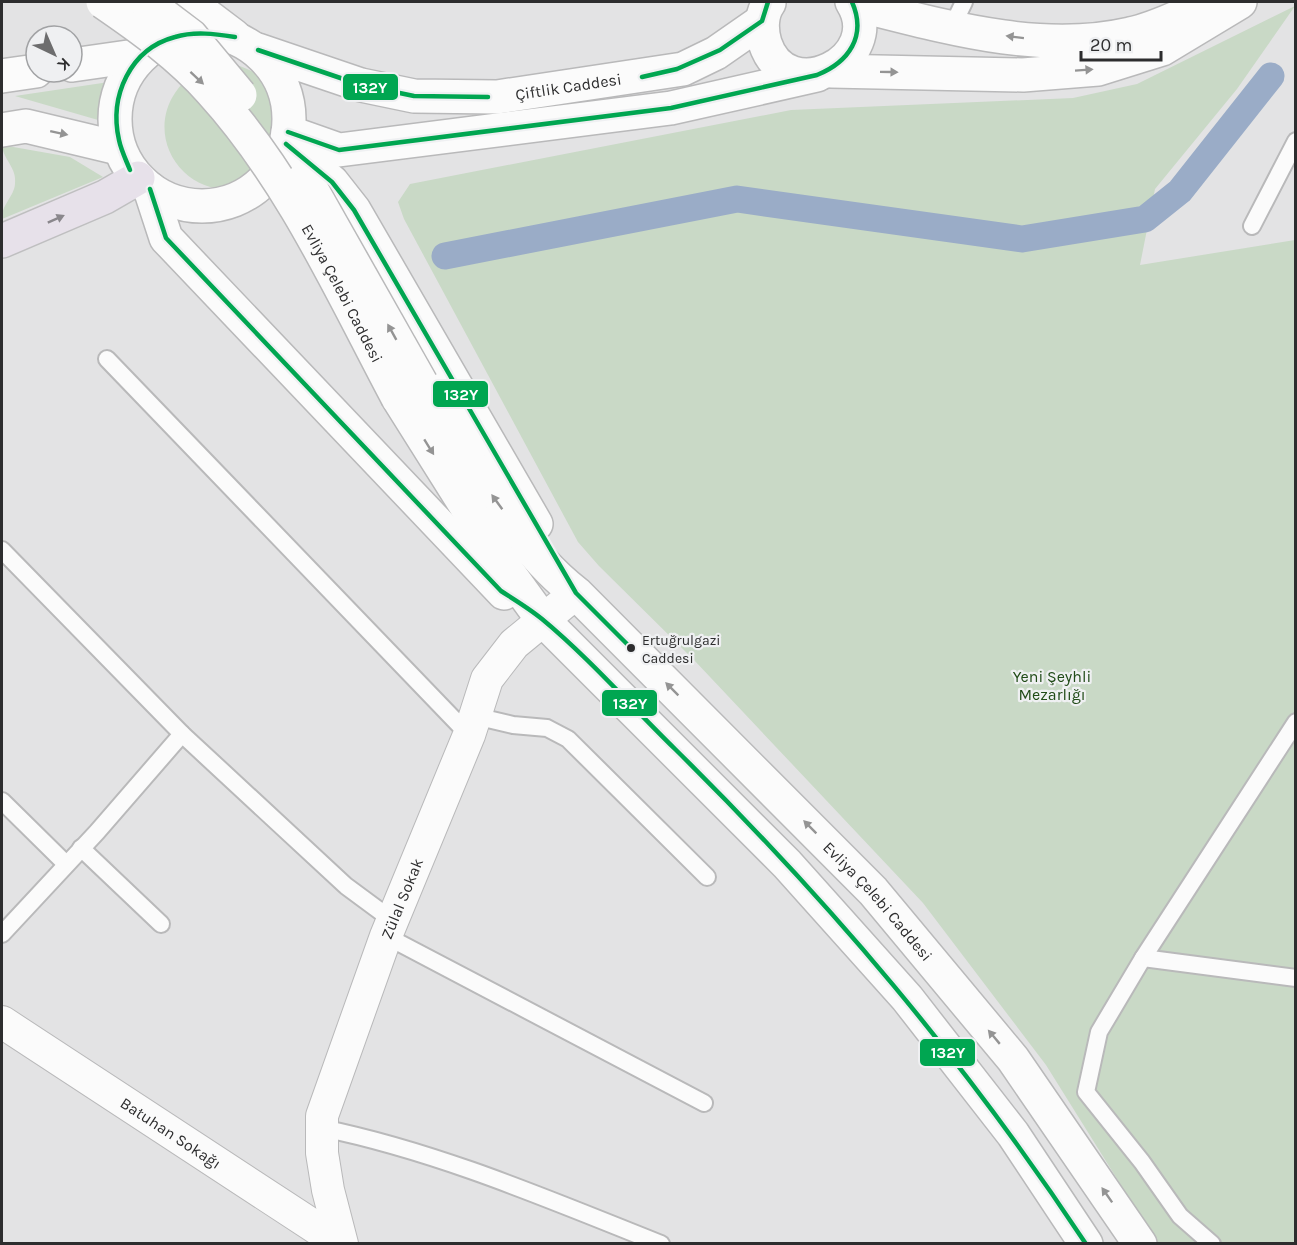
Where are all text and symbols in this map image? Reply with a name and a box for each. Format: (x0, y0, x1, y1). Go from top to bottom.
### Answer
north arrow (24, 24, 84, 84)
scale bar (1081, 24, 1160, 62)
one-way arrow (1005, 32, 1024, 41)
text: 20 m (1090, 34, 1132, 56)
text: K (53, 54, 74, 75)
one-way arrow (1075, 66, 1094, 75)
one-way arrow (880, 67, 899, 77)
street label: Çiftlik Caddesi (514, 69, 623, 104)
one-way arrow (189, 71, 204, 84)
line badge: 132Y (342, 73, 399, 101)
text: 132Y (353, 78, 388, 97)
one-way arrow (50, 129, 68, 139)
one-way arrow (47, 215, 64, 224)
street label: Evliya Çelebi Caddesi (298, 220, 387, 366)
one-way arrow (387, 323, 397, 340)
line badge: 132Y (432, 380, 489, 408)
text: 132Y (444, 385, 479, 404)
one-way arrow (423, 439, 434, 455)
one-way arrow (491, 494, 503, 510)
place label: Ertuğrulgazi Caddesi (642, 632, 720, 667)
marker: Ertuğrulgazi Caddesi (625, 642, 637, 654)
park label: Yeni Şeyhli Mezarlığı (1013, 667, 1091, 704)
one-way arrow (666, 683, 680, 697)
line badge: 132Y (601, 689, 658, 717)
text: 132Y (613, 694, 648, 713)
one-way arrow (803, 821, 817, 835)
street label: Evliya Çelebi Caddesi (820, 837, 937, 965)
street label: Zülal Sokak (376, 855, 427, 942)
one-way arrow (988, 1030, 1001, 1045)
line badge: 132Y (919, 1038, 976, 1067)
text: 132Y (931, 1043, 966, 1062)
street label: Batuhan Sokağı (117, 1093, 225, 1173)
one-way arrow (1101, 1188, 1113, 1204)

